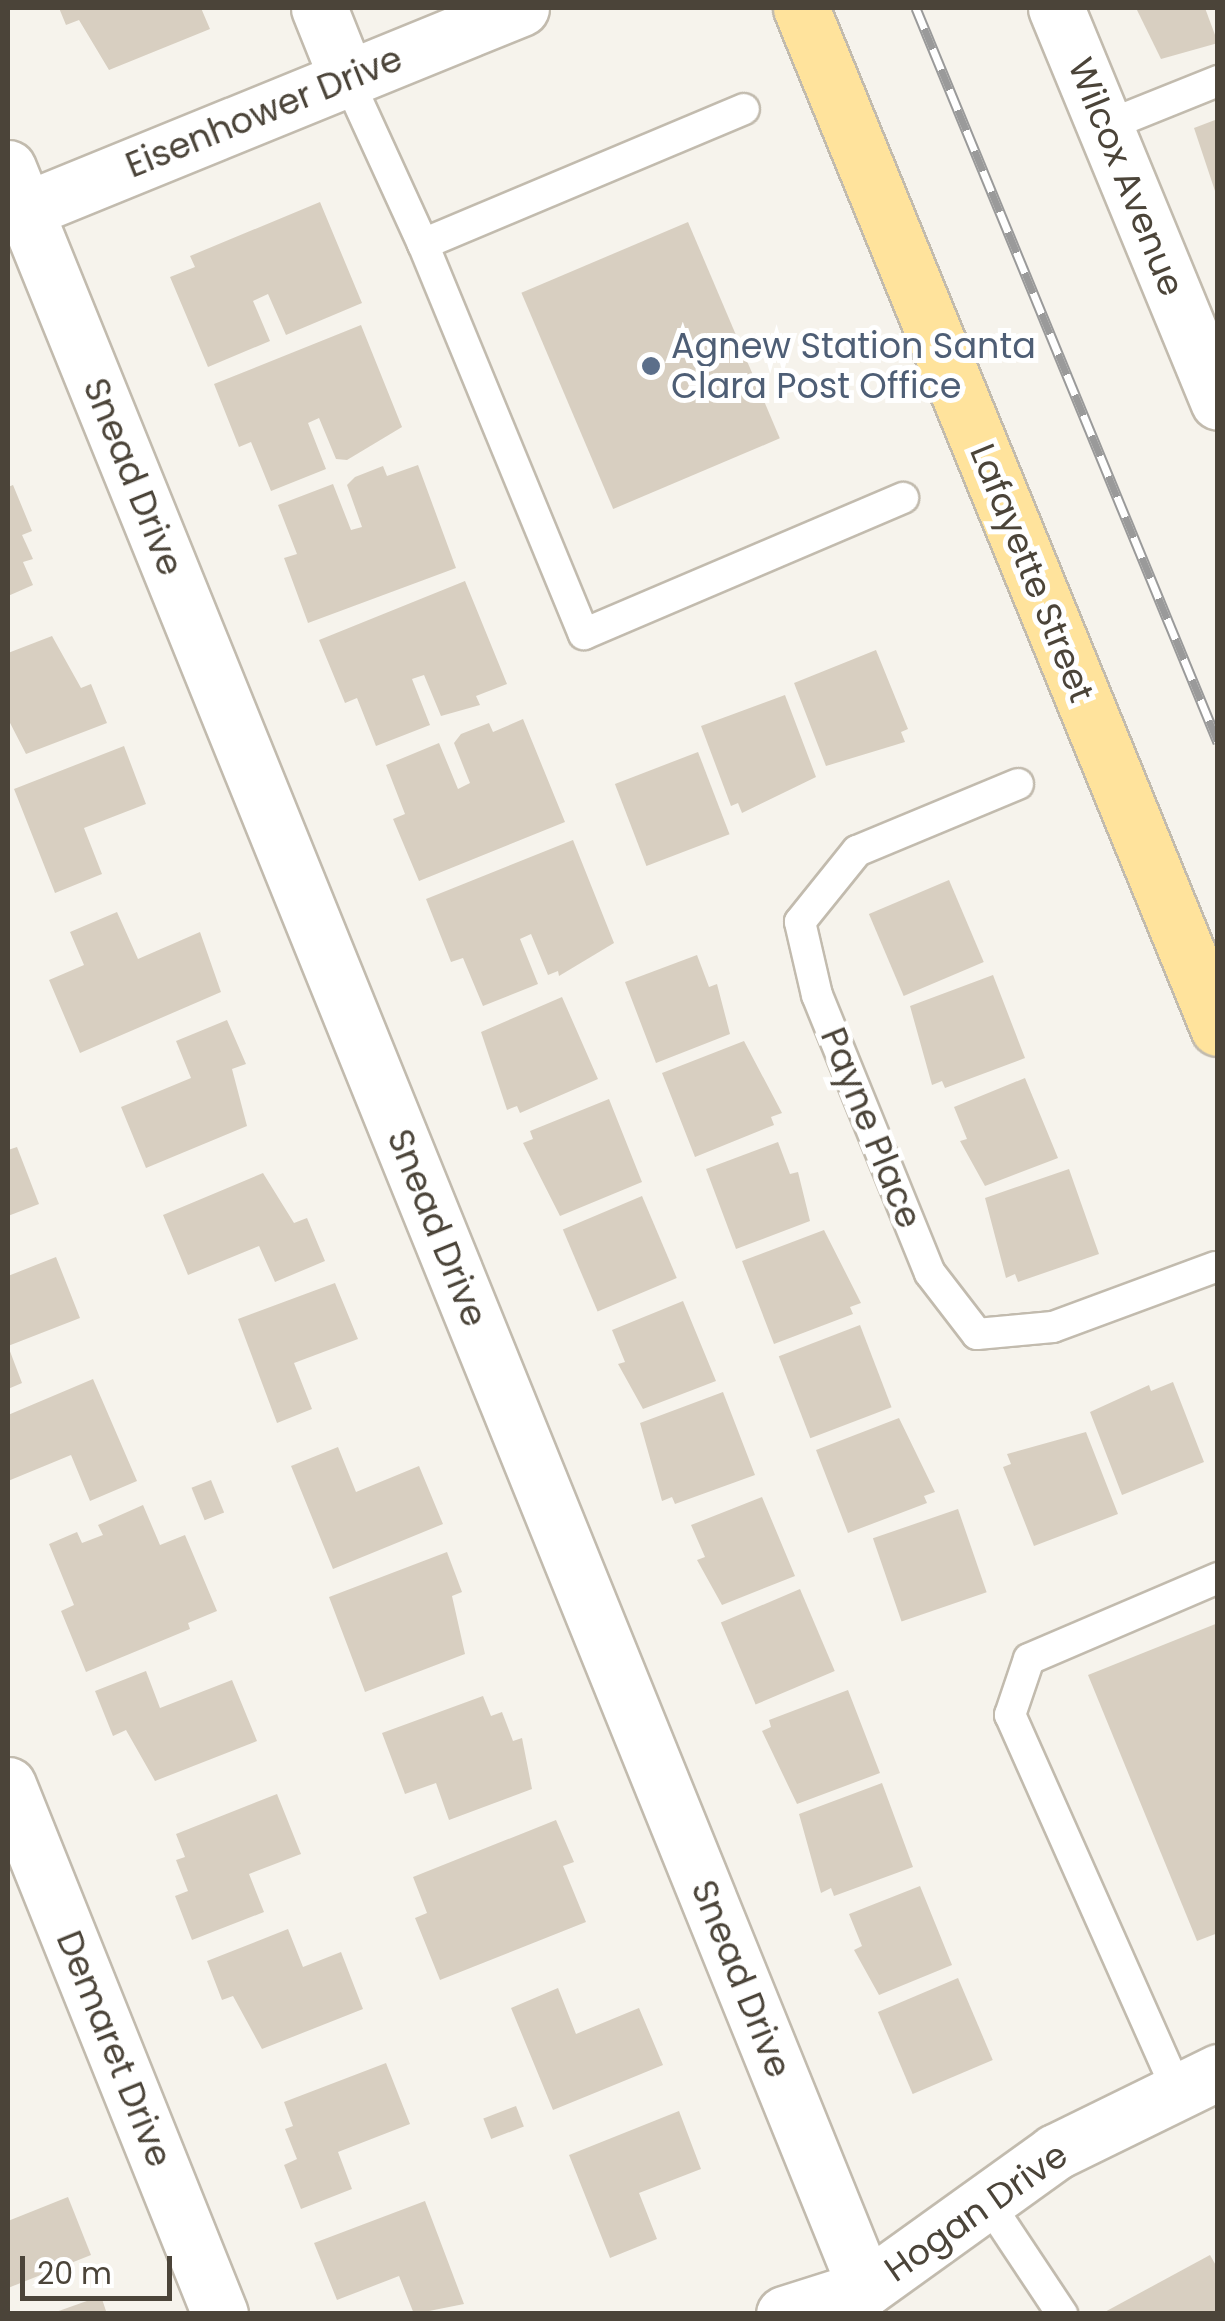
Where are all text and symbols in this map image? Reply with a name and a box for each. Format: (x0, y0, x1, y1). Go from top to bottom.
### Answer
street label: Eisenhower Drive (120, 37, 408, 187)
street label: Wilcox Avenue (1059, 52, 1193, 302)
place label: Agnew Station Santa Clara Post Office (671, 325, 1036, 407)
marker: Agnew Station Santa Clara Post Office (640, 355, 662, 377)
street label: Snead Drive (74, 372, 192, 582)
street label: Lafayette Street (961, 438, 1103, 708)
street label: Payne Place (812, 1022, 930, 1234)
street label: Snead Drive (378, 1123, 496, 1333)
street label: Snead Drive (682, 1874, 800, 2084)
street label: Demaret Drive (48, 1925, 180, 2173)
street label: Hogan Drive (877, 2134, 1075, 2290)
scale bar (25, 2236, 178, 2298)
text: 20 m (37, 2252, 112, 2295)

